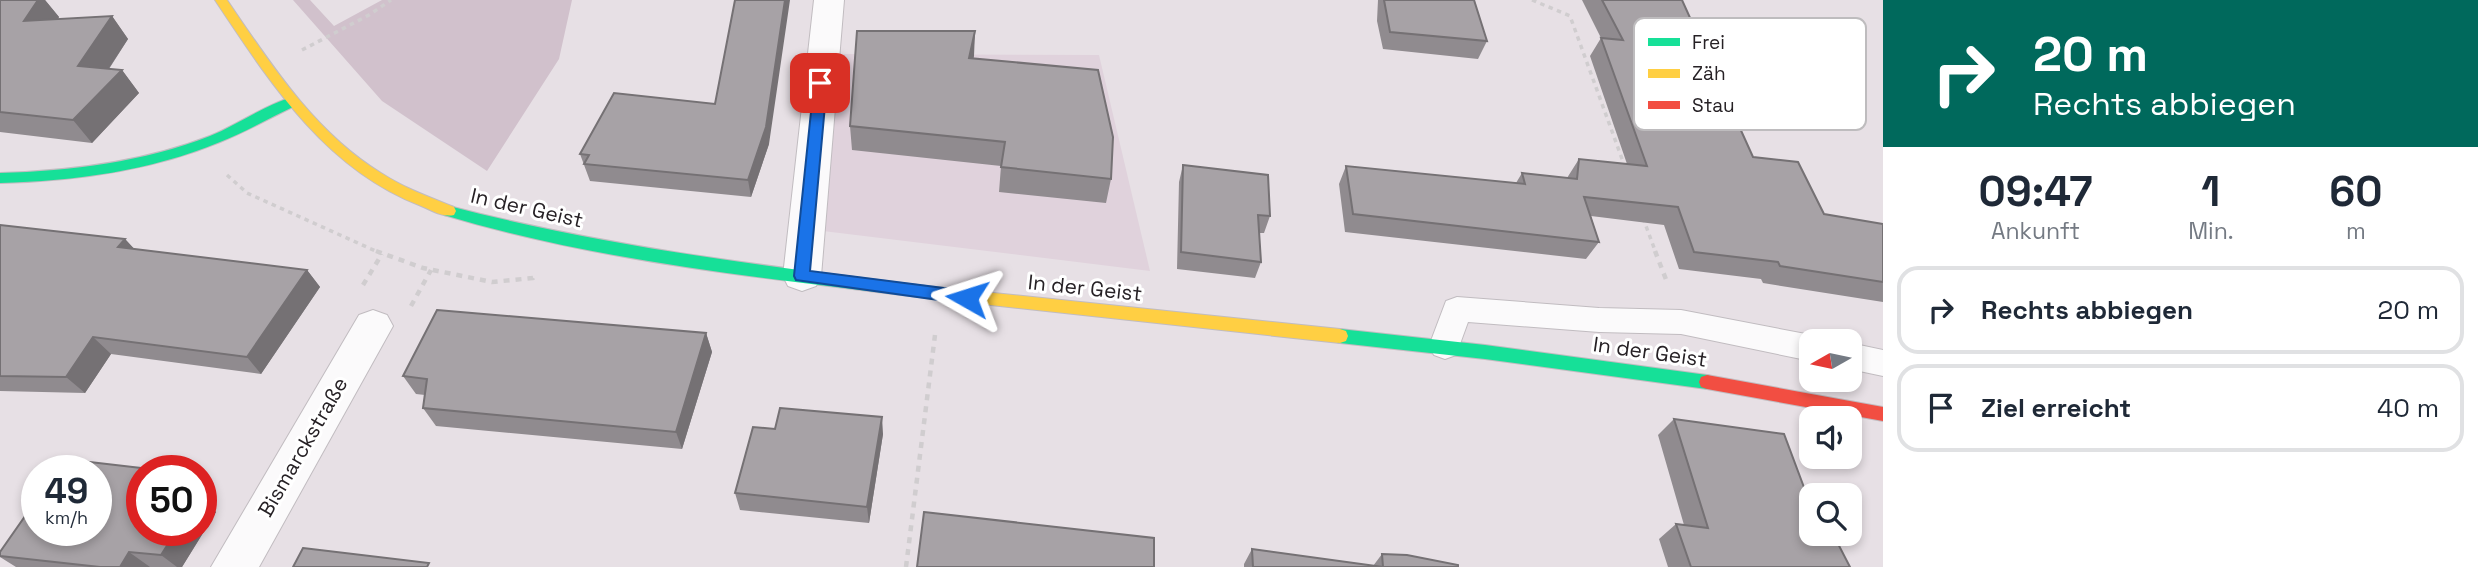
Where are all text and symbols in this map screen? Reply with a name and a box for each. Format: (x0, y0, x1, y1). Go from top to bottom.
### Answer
legend (1634, 18, 1866, 130)
text: 20 m (2033, 23, 2148, 85)
icon: right (1918, 28, 2009, 119)
text: Frei (1692, 30, 1725, 55)
pin (790, 53, 850, 113)
text: Zäh (1692, 61, 1726, 86)
icon: arrive (801, 64, 839, 102)
text: Rechts abbiegen (2033, 84, 2296, 124)
text: Stau (1692, 93, 1735, 118)
text: 09:47 (1979, 165, 2093, 218)
text: 1 (2201, 165, 2220, 218)
text: 60 (2329, 165, 2382, 218)
street label: In der Geist (468, 181, 586, 234)
text: Ankunft (1991, 216, 2080, 246)
text: Min. (2188, 216, 2234, 246)
text: m (2346, 216, 2366, 246)
position arrow (930, 261, 1004, 335)
street label: In der Geist (1027, 268, 1143, 307)
icon: right (1922, 291, 1960, 329)
text: Rechts abbiegen (1981, 293, 2193, 327)
text: 20 m (2378, 293, 2439, 327)
north arrow (1799, 329, 1862, 392)
map controls (1799, 329, 1862, 546)
street label: In der Geist (1591, 330, 1709, 373)
street label: Bismarckstraße (252, 372, 354, 522)
icon: arrive (1922, 389, 1960, 427)
text: Ziel erreicht (1981, 391, 2131, 425)
text: 40 m (2377, 391, 2439, 425)
button: sound (1799, 406, 1862, 469)
speed limit sign: 50 (126, 455, 217, 546)
text: 49 (45, 469, 88, 513)
button: search (1799, 483, 1862, 546)
text: km/h (45, 506, 88, 529)

